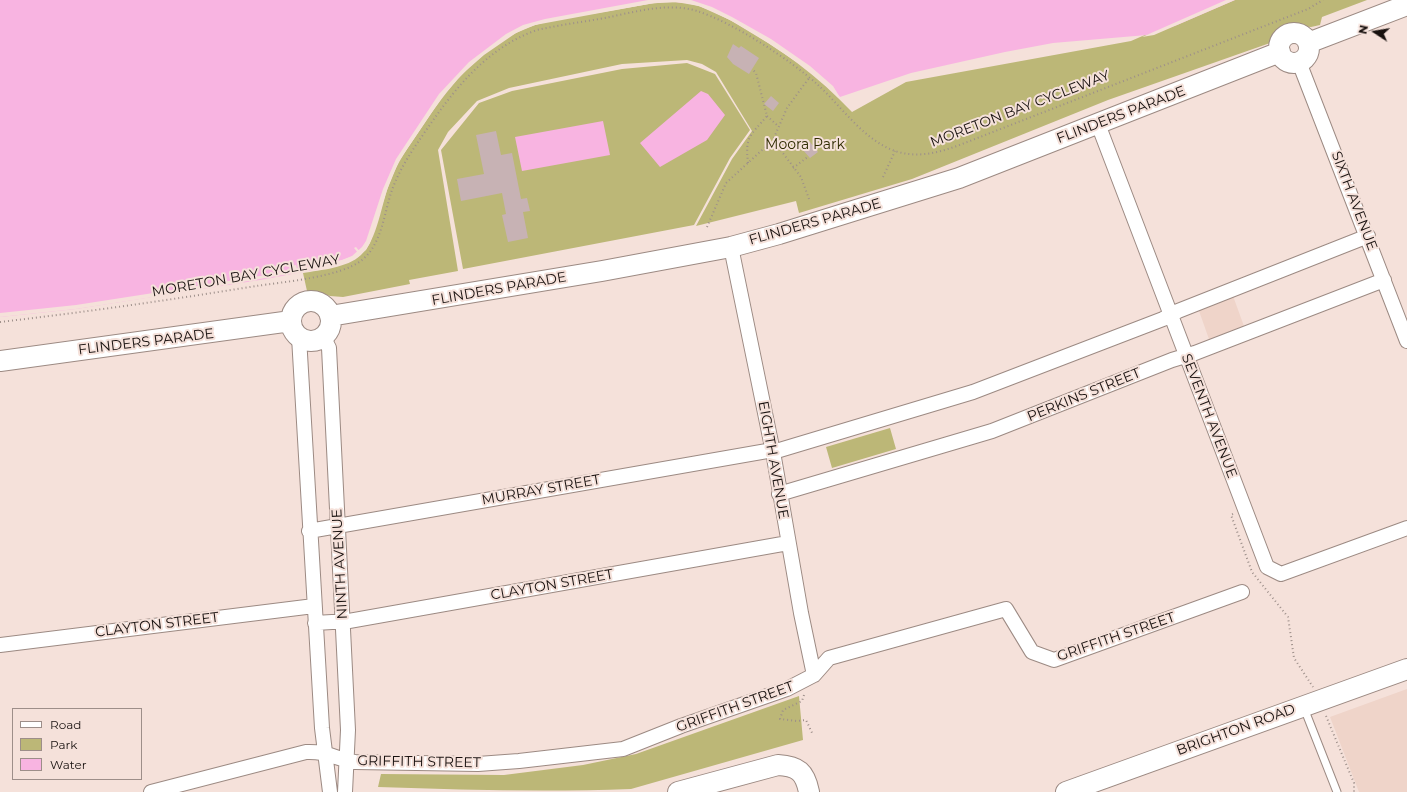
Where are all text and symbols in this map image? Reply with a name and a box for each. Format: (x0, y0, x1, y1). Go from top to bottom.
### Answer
north arrow (1355, 12, 1395, 52)
text: N (1355, 24, 1371, 35)
street label: MORETON BAY CYCLEWAY (928, 67, 1112, 151)
street label: FLINDERS PARADE (1054, 83, 1188, 147)
park label: Moora Park (765, 137, 845, 153)
street label: SIXTH AVENUE (1327, 149, 1381, 253)
street label: FLINDERS PARADE (747, 195, 883, 249)
street label: MORETON BAY CYCLEWAY (151, 251, 341, 301)
street label: FLINDERS PARADE (430, 269, 568, 309)
street label: FLINDERS PARADE (77, 325, 215, 359)
street label: SEVENTH AVENUE (1178, 352, 1240, 480)
street label: PERKINS STREET (1025, 365, 1143, 425)
street label: EIGHTH AVENUE (754, 400, 792, 520)
street label: MURRAY STREET (480, 471, 602, 509)
street label: NINTH AVENUE (329, 508, 351, 620)
street label: CLAYTON STREET (489, 566, 615, 604)
street label: CLAYTON STREET (94, 609, 220, 641)
street label: GRIFFITH STREET (1055, 609, 1177, 665)
street label: GRIFFITH STREET (674, 678, 796, 736)
street label: BRIGHTON ROAD (1174, 701, 1298, 759)
legend (12, 708, 142, 780)
text: Road (50, 717, 81, 732)
text: Park (50, 737, 77, 752)
street label: GRIFFITH STREET (357, 753, 481, 771)
text: Water (50, 757, 86, 772)

